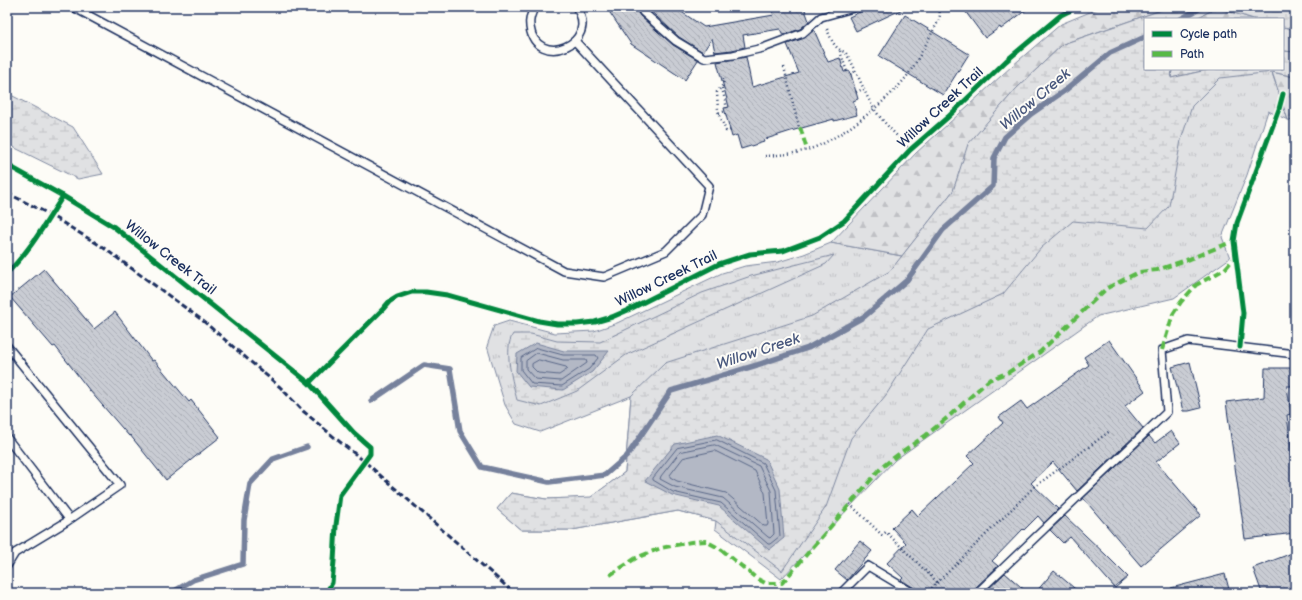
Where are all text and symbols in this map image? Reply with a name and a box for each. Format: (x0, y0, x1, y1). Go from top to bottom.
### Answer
legend (1144, 18, 1284, 70)
text: Cycle path (1180, 27, 1237, 42)
text: Path (1180, 47, 1205, 62)
street label: Willow Creek Trail (894, 63, 987, 151)
water label: Willow Creek (996, 64, 1075, 135)
street label: Willow Creek Trail (122, 217, 220, 298)
street label: Willow Creek Trail (613, 246, 720, 310)
water label: Willow Creek (714, 329, 803, 374)

